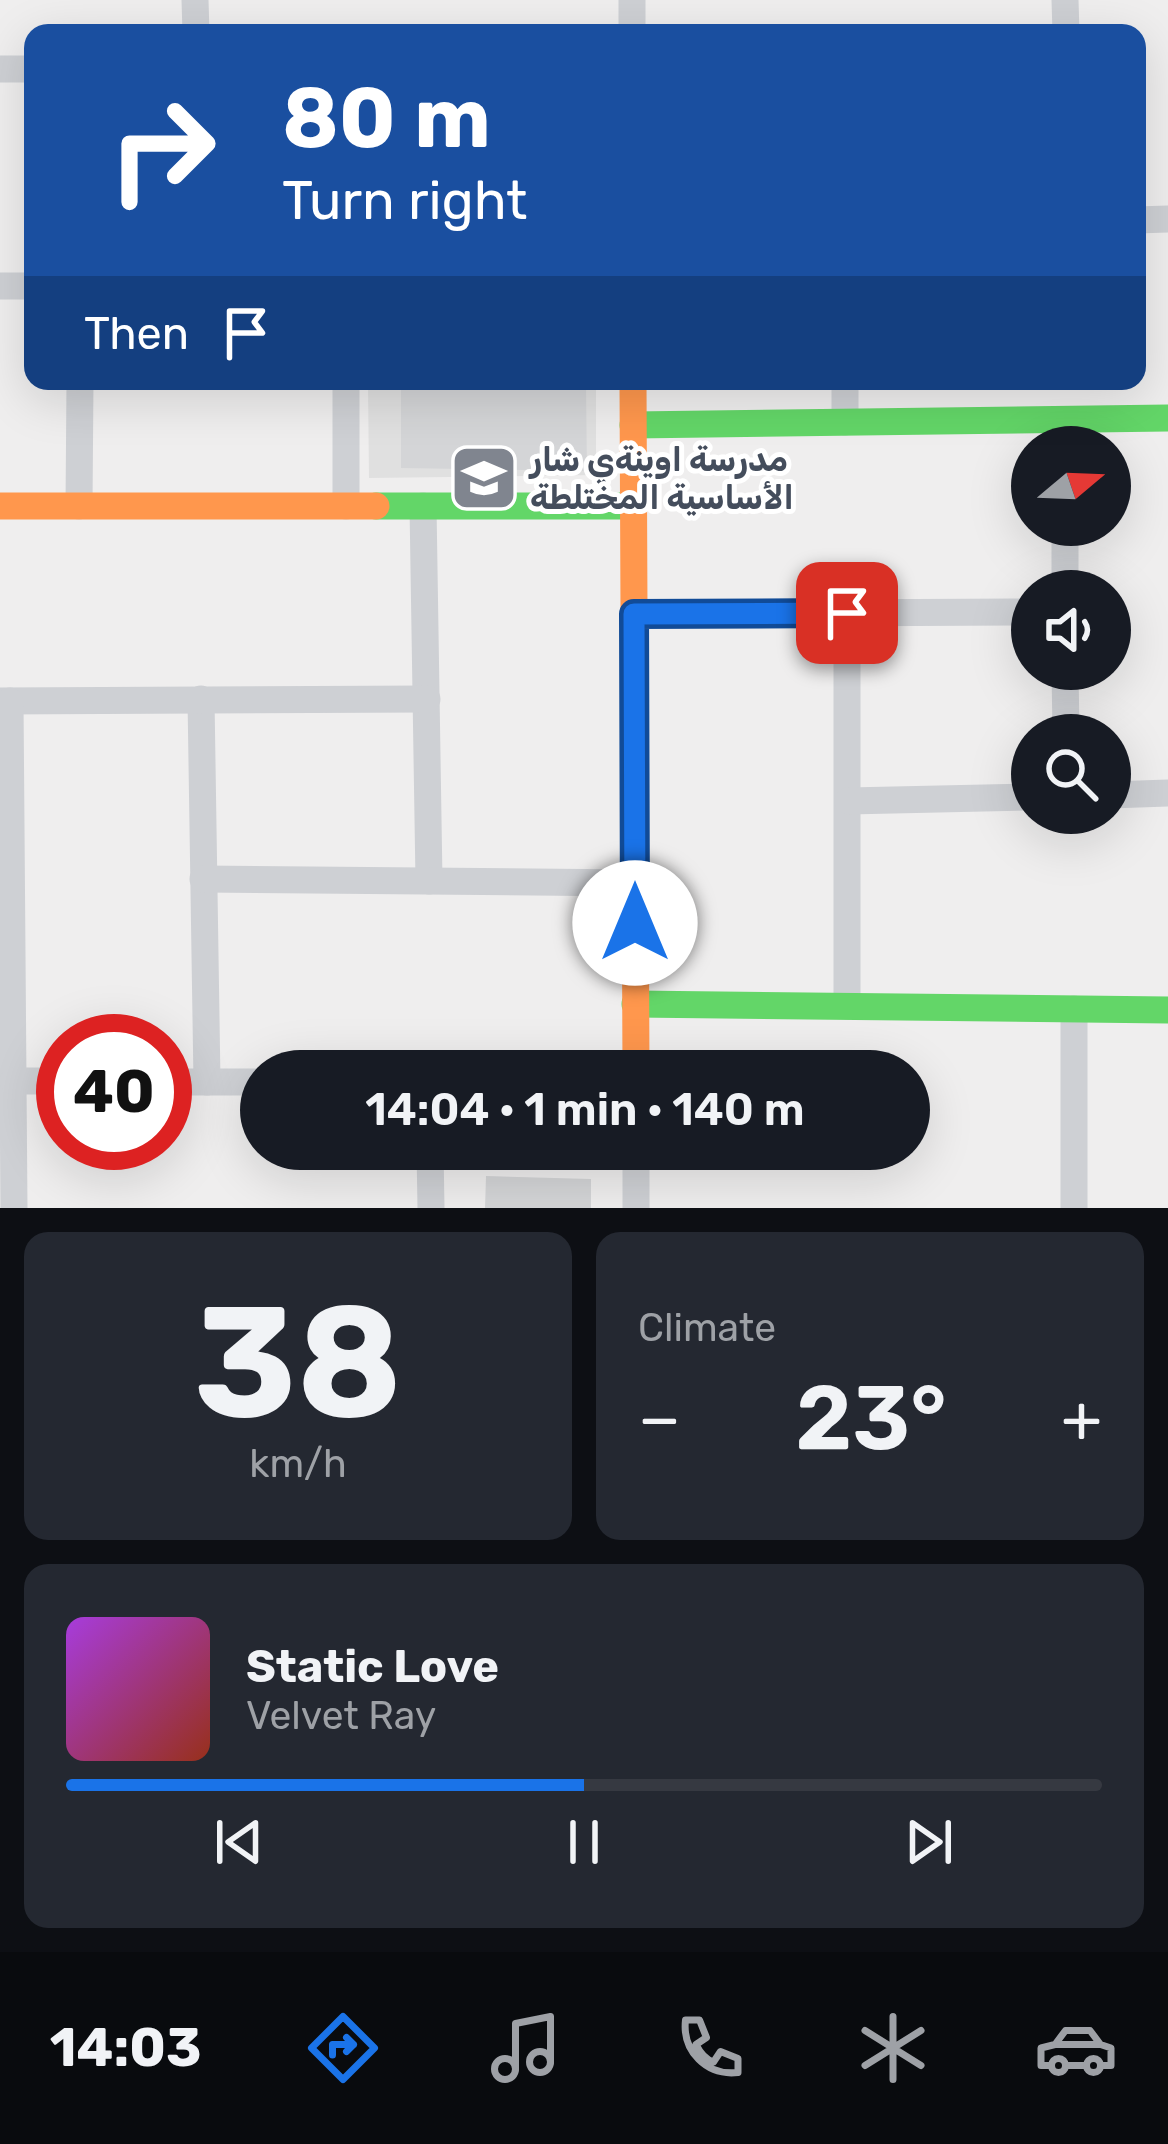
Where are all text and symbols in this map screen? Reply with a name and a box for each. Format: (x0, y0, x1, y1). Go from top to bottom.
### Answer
text: 80 m (282, 68, 491, 168)
icon: right (84, 72, 240, 228)
text: Turn right (282, 169, 527, 233)
icon: arrive (213, 300, 279, 366)
text: Then (84, 307, 189, 360)
north arrow (1011, 426, 1131, 546)
map controls (1011, 426, 1131, 834)
place label: مدرسة اوينةي شار الأساسية المختلطة (528, 440, 794, 517)
school or university icon: مدرسة اوينةي شار الأساسية المختلطة (449, 443, 519, 513)
pin (796, 562, 898, 664)
button: sound (1011, 570, 1131, 690)
icon: arrive (814, 580, 880, 646)
button: search (1011, 714, 1131, 834)
position arrow (572, 860, 698, 986)
speed limit sign: 40 (36, 1014, 192, 1170)
text: 14:04 · 1 min · 140 m (365, 1083, 805, 1136)
text: 38 (194, 1270, 402, 1455)
text: Climate (638, 1305, 776, 1351)
text: 23° (795, 1365, 947, 1472)
text: − (638, 1379, 681, 1458)
text: + (1061, 1379, 1102, 1458)
text: km/h (249, 1441, 347, 1487)
text: Static Love (246, 1640, 499, 1693)
text: Velvet Ray (246, 1693, 436, 1739)
icon: previous (206, 1809, 272, 1875)
icon: pause (551, 1809, 617, 1875)
icon: next (896, 1809, 962, 1875)
icon: directions (301, 2006, 385, 2090)
icon: music (484, 2006, 568, 2090)
icon: phone (668, 2006, 752, 2090)
icon: climate (851, 2006, 935, 2090)
icon: car (1034, 2006, 1118, 2090)
text: 14:03 (50, 2016, 201, 2080)

